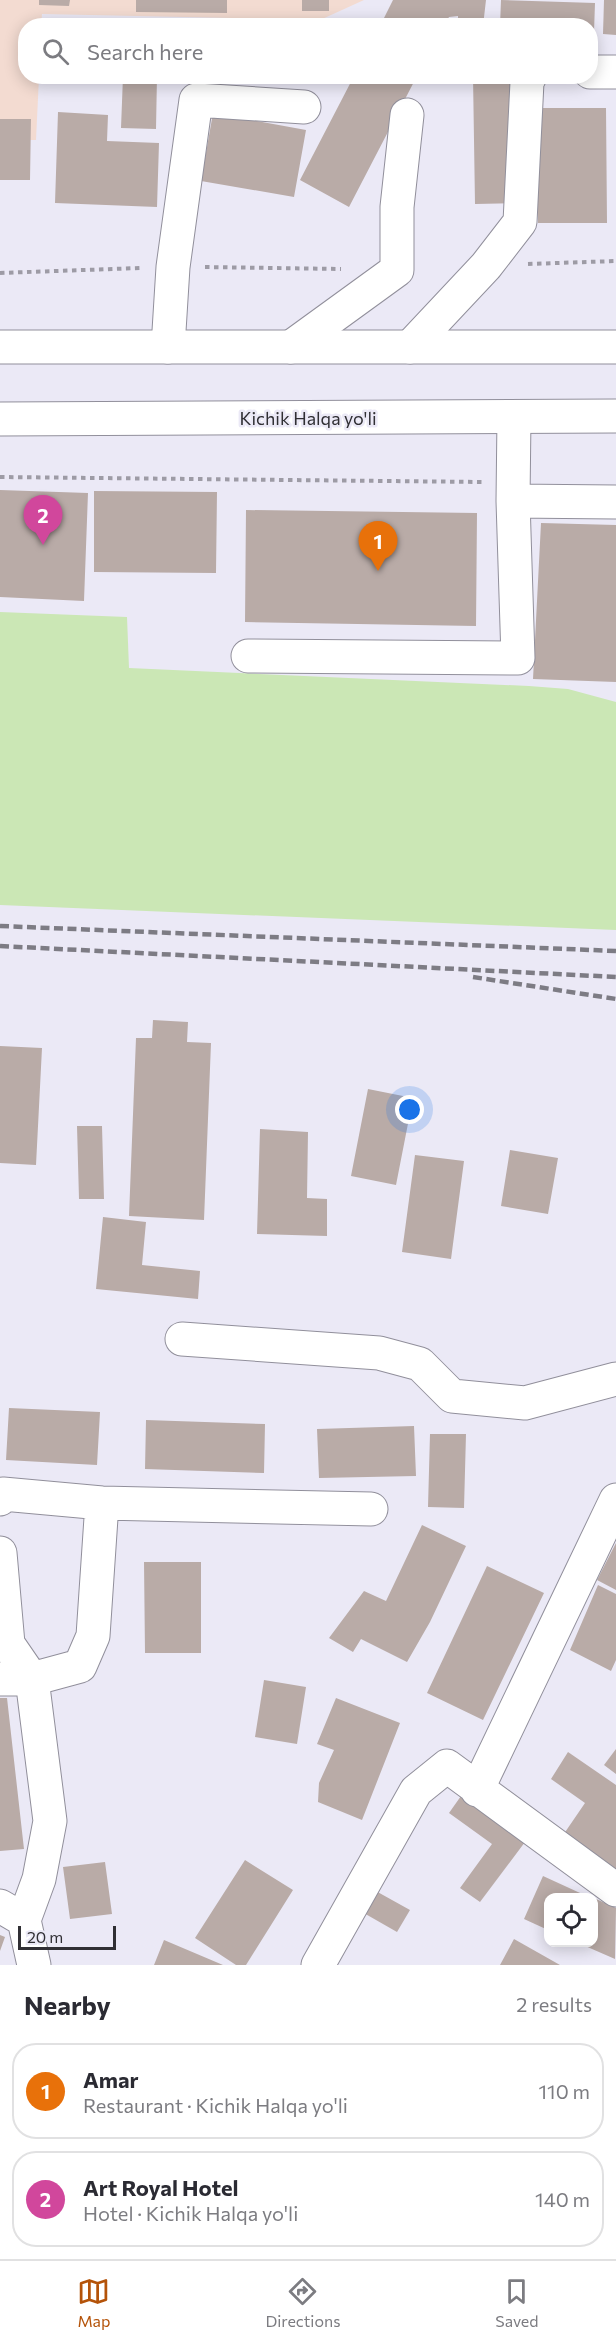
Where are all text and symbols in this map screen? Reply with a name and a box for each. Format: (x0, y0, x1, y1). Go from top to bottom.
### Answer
search box (18, 18, 598, 84)
icon: search (39, 35, 72, 68)
text: Search here (87, 38, 203, 65)
street label: Kichik Halqa yo'li (239, 407, 377, 429)
pin: 2 (24, 496, 63, 545)
pin: 1 (358, 522, 398, 571)
your location (395, 1095, 424, 1124)
map controls (544, 1893, 598, 1947)
button: locate (544, 1893, 598, 1947)
scale bar (18, 1923, 116, 1950)
text: 20 m (27, 1927, 63, 1946)
text: Nearby (24, 1989, 111, 2020)
text: 2 results (516, 1992, 592, 2016)
text: Amar (83, 2066, 139, 2093)
text: 1 (41, 2079, 50, 2103)
text: 110 m (539, 2079, 590, 2103)
text: Restaurant · Kichik Halqa yo'li (83, 2093, 348, 2117)
text: Art Royal Hotel (83, 2174, 238, 2201)
text: 2 (40, 2187, 51, 2211)
text: 140 m (535, 2187, 590, 2211)
text: Hotel · Kichik Halqa yo'li (83, 2201, 298, 2225)
tab: Map (77, 2275, 110, 2330)
tab: Directions (265, 2275, 340, 2330)
tab: Saved (495, 2275, 539, 2330)

